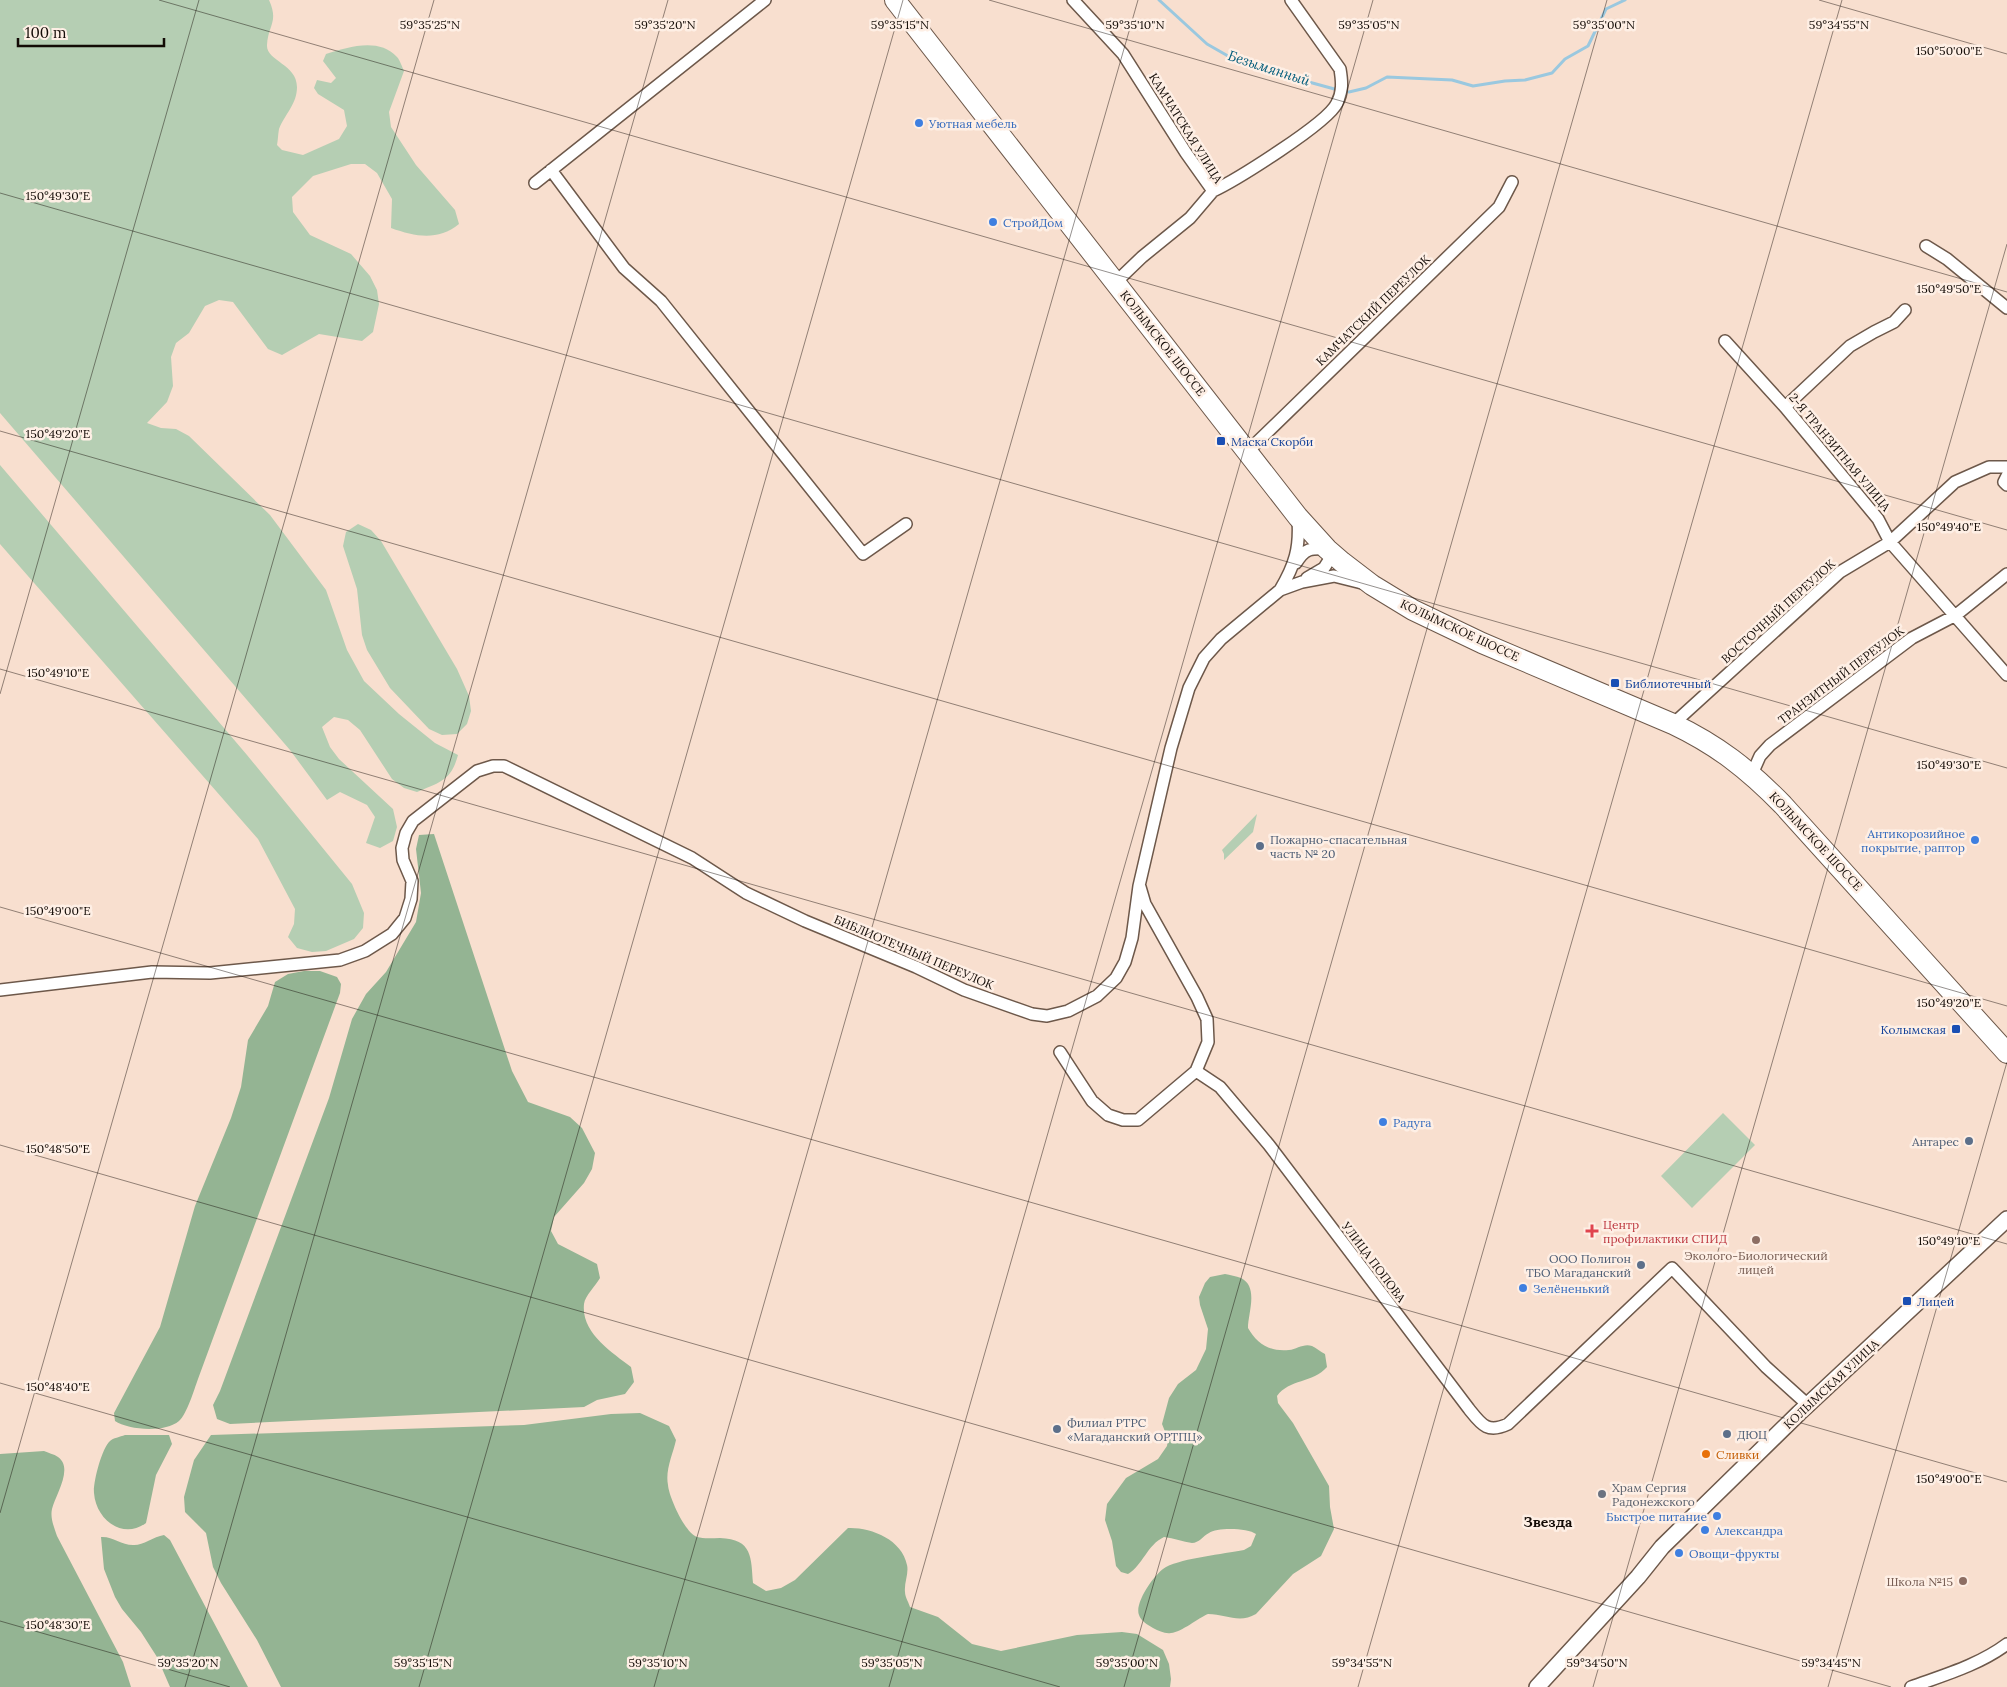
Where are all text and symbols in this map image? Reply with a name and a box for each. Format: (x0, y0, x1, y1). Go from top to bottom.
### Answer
scale bar (18, 15, 164, 47)
text: 59°35'25"N (400, 17, 460, 32)
text: 59°35'20"N (634, 17, 696, 32)
text: 59°35'15"N (871, 17, 929, 32)
text: 59°35'10"N (1105, 17, 1165, 32)
text: 59°35'05"N (1338, 17, 1400, 32)
text: 59°35'00"N (1573, 17, 1635, 32)
text: 59°34'55"N (1809, 17, 1869, 32)
text: 100 m (25, 23, 66, 42)
text: 150°50'00"E (1916, 43, 1982, 58)
water label: Безымянный (1226, 46, 1313, 90)
street label: КАМЧАТСКАЯ УЛИЦА (1146, 70, 1226, 186)
place label: Уютная мебель (928, 116, 1017, 131)
marker: Уютная мебель (913, 117, 925, 129)
text: 150°49'30"E (26, 188, 90, 203)
place label: СтройДом (1003, 215, 1063, 230)
marker: СтройДом (987, 216, 999, 228)
street label: КАМЧАТСКИЙ ПЕРЕУЛОК (1313, 251, 1434, 369)
text: 150°49'50"E (1917, 281, 1981, 296)
street label: КОЛЫМСКОЕ ШОССЕ (1117, 287, 1209, 399)
street label: 2-Я ТРАНЗИТНАЯ УЛИЦА (1786, 390, 1894, 514)
text: 150°49'20"E (26, 426, 90, 441)
place label: Маска Скорби (1231, 434, 1313, 449)
marker: Маска Скорби (1215, 435, 1227, 447)
text: 150°49'40"E (1917, 519, 1981, 534)
street label: ВОСТОЧНЫЙ ПЕРЕУЛОК (1718, 555, 1839, 666)
street label: КОЛЫМСКОЕ ШОССЕ (1398, 596, 1522, 664)
street label: ТРАНЗИТНЫЙ ПЕРЕУЛОК (1775, 622, 1908, 727)
text: 150°49'10"E (27, 665, 89, 680)
place label: Библиотечный (1625, 676, 1711, 691)
marker: Библиотечный (1609, 677, 1621, 689)
text: 150°49'30"E (1917, 757, 1981, 772)
street label: КОЛЫМСКОЕ ШОССЕ (1766, 788, 1866, 894)
place label: Антикорозийное покрытие, раптор (1861, 826, 1965, 855)
place label: Пожарно-спасательная часть № 20 (1270, 832, 1407, 861)
marker: Антикорозийное покрытие, раптор (1969, 834, 1981, 846)
marker: Пожарно-спасательная часть № 20 (1254, 840, 1266, 852)
text: 150°49'00"E (25, 903, 91, 918)
street label: БИБЛИОТЕЧНЫЙ ПЕРЕУЛОК (832, 911, 997, 993)
text: 150°49'20"E (1917, 995, 1981, 1010)
place label: Колымская (1881, 1022, 1946, 1037)
marker: Колымская (1950, 1023, 1962, 1035)
place label: Радуга (1393, 1115, 1431, 1130)
marker: Радуга (1377, 1116, 1389, 1128)
place label: Антарес (1911, 1134, 1959, 1149)
marker: Антарес (1963, 1135, 1975, 1147)
text: 150°48'50"E (26, 1141, 90, 1156)
place label: Центр профилактики СПИД (1603, 1217, 1727, 1246)
street label: УЛИЦА ПОПОВА (1338, 1218, 1409, 1306)
marker: Центр профилактики СПИД (1585, 1224, 1599, 1238)
text: 150°49'10"E (1918, 1233, 1980, 1248)
marker: Эколого-Биологический лицей (1750, 1234, 1762, 1246)
place label: Эколого-Биологический лицей (1684, 1248, 1828, 1277)
place label: ООО Полигон ТБО Магаданский (1526, 1251, 1631, 1280)
marker: ООО Полигон ТБО Магаданский (1635, 1259, 1647, 1271)
place label: Зелёненький (1533, 1281, 1609, 1296)
marker: Зелёненький (1517, 1282, 1529, 1294)
place label: Лицей (1917, 1294, 1954, 1309)
marker: Лицей (1901, 1295, 1913, 1307)
street label: КОЛЫМСКАЯ УЛИЦА (1780, 1336, 1882, 1432)
text: 150°48'40"E (26, 1379, 90, 1394)
place label: Филиал РТРС «Магаданский ОРТПЦ» (1067, 1415, 1203, 1444)
marker: Филиал РТРС «Магаданский ОРТПЦ» (1051, 1423, 1063, 1435)
place label: ДЮЦ (1737, 1427, 1767, 1442)
marker: ДЮЦ (1721, 1428, 1733, 1440)
place label: Сливки (1716, 1447, 1759, 1462)
marker: Сливки (1700, 1448, 1712, 1460)
text: 150°49'00"E (1916, 1471, 1982, 1486)
place label: Храм Сергия Радонежского (1612, 1480, 1695, 1509)
marker: Храм Сергия Радонежского (1596, 1488, 1608, 1500)
place label: Быстрое питание (1606, 1509, 1707, 1524)
marker: Быстрое питание (1711, 1510, 1723, 1522)
district label: Звезда (1524, 1513, 1573, 1531)
place label: Александра (1714, 1523, 1783, 1538)
marker: Александра (1699, 1524, 1711, 1536)
place label: Овощи-фрукты (1689, 1546, 1779, 1561)
marker: Овощи-фрукты (1673, 1547, 1685, 1559)
place label: Школа №15 (1886, 1574, 1953, 1589)
marker: Школа №15 (1957, 1575, 1969, 1587)
text: 150°48'30"E (26, 1617, 90, 1632)
text: 59°35'20"N (157, 1655, 219, 1670)
text: 59°35'15"N (394, 1655, 452, 1670)
text: 59°35'10"N (628, 1655, 688, 1670)
text: 59°35'05"N (861, 1655, 923, 1670)
text: 59°35'00"N (1096, 1655, 1158, 1670)
text: 59°34'55"N (1332, 1655, 1392, 1670)
text: 59°34'50"N (1566, 1655, 1628, 1670)
text: 59°34'45"N (1801, 1655, 1861, 1670)

